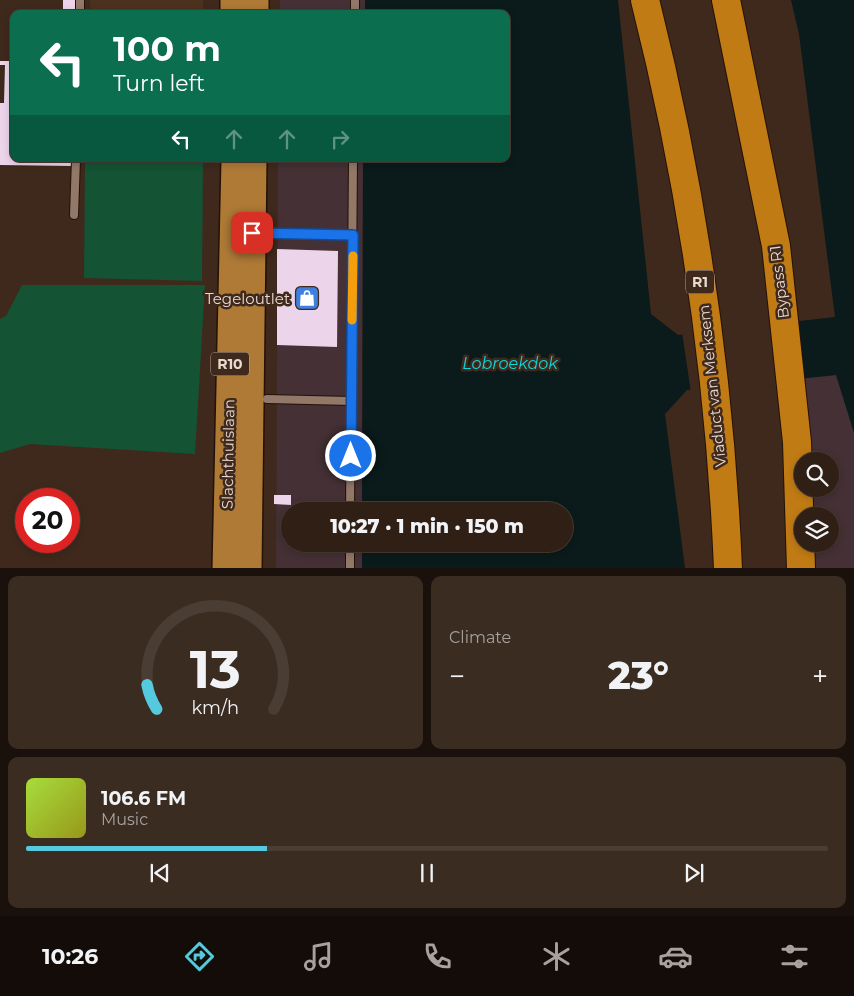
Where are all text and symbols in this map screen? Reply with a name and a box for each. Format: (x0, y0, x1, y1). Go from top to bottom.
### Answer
text: 100 m (113, 27, 221, 70)
icon: left (30, 30, 95, 95)
text: Turn left (113, 70, 205, 97)
icon: left (167, 125, 195, 153)
icon: ahead (220, 125, 248, 153)
icon: ahead (273, 125, 301, 153)
icon: right (326, 125, 354, 153)
pin (231, 212, 273, 254)
icon: arrive (238, 219, 266, 247)
street label: Bypass R1 (765, 244, 793, 320)
road number: R1 (686, 270, 714, 294)
shop icon: Tegeloutlet (294, 285, 320, 311)
place label: Tegeloutlet (205, 289, 290, 308)
street label: Viaduct van Merksem (694, 304, 730, 468)
road number: R10 (211, 352, 249, 376)
water label: Lobroekdok (462, 354, 559, 373)
street label: Slachthuislaan (218, 399, 238, 509)
position arrow (324, 429, 376, 481)
map controls (794, 452, 839, 552)
button: search (794, 452, 839, 497)
speed limit sign: 20 (15, 488, 80, 553)
button: layers (794, 507, 839, 552)
text: 10:27 · 1 min · 150 m (330, 515, 524, 538)
text: Climate (449, 628, 511, 647)
text: 13 (190, 638, 241, 701)
text: 23° (608, 652, 669, 699)
text: − (449, 659, 465, 693)
text: + (812, 659, 828, 693)
text: km/h (192, 697, 239, 718)
text: 106.6 FM (101, 787, 186, 810)
text: Music (101, 810, 148, 829)
icon: previous (146, 859, 174, 887)
icon: pause (413, 859, 441, 887)
icon: next (680, 859, 708, 887)
icon: directions (182, 939, 217, 974)
icon: music (301, 939, 336, 974)
icon: phone (420, 939, 455, 974)
icon: climate (539, 939, 574, 974)
icon: car (658, 939, 693, 974)
icon: filters (777, 939, 812, 974)
text: 10:26 (42, 943, 98, 970)

